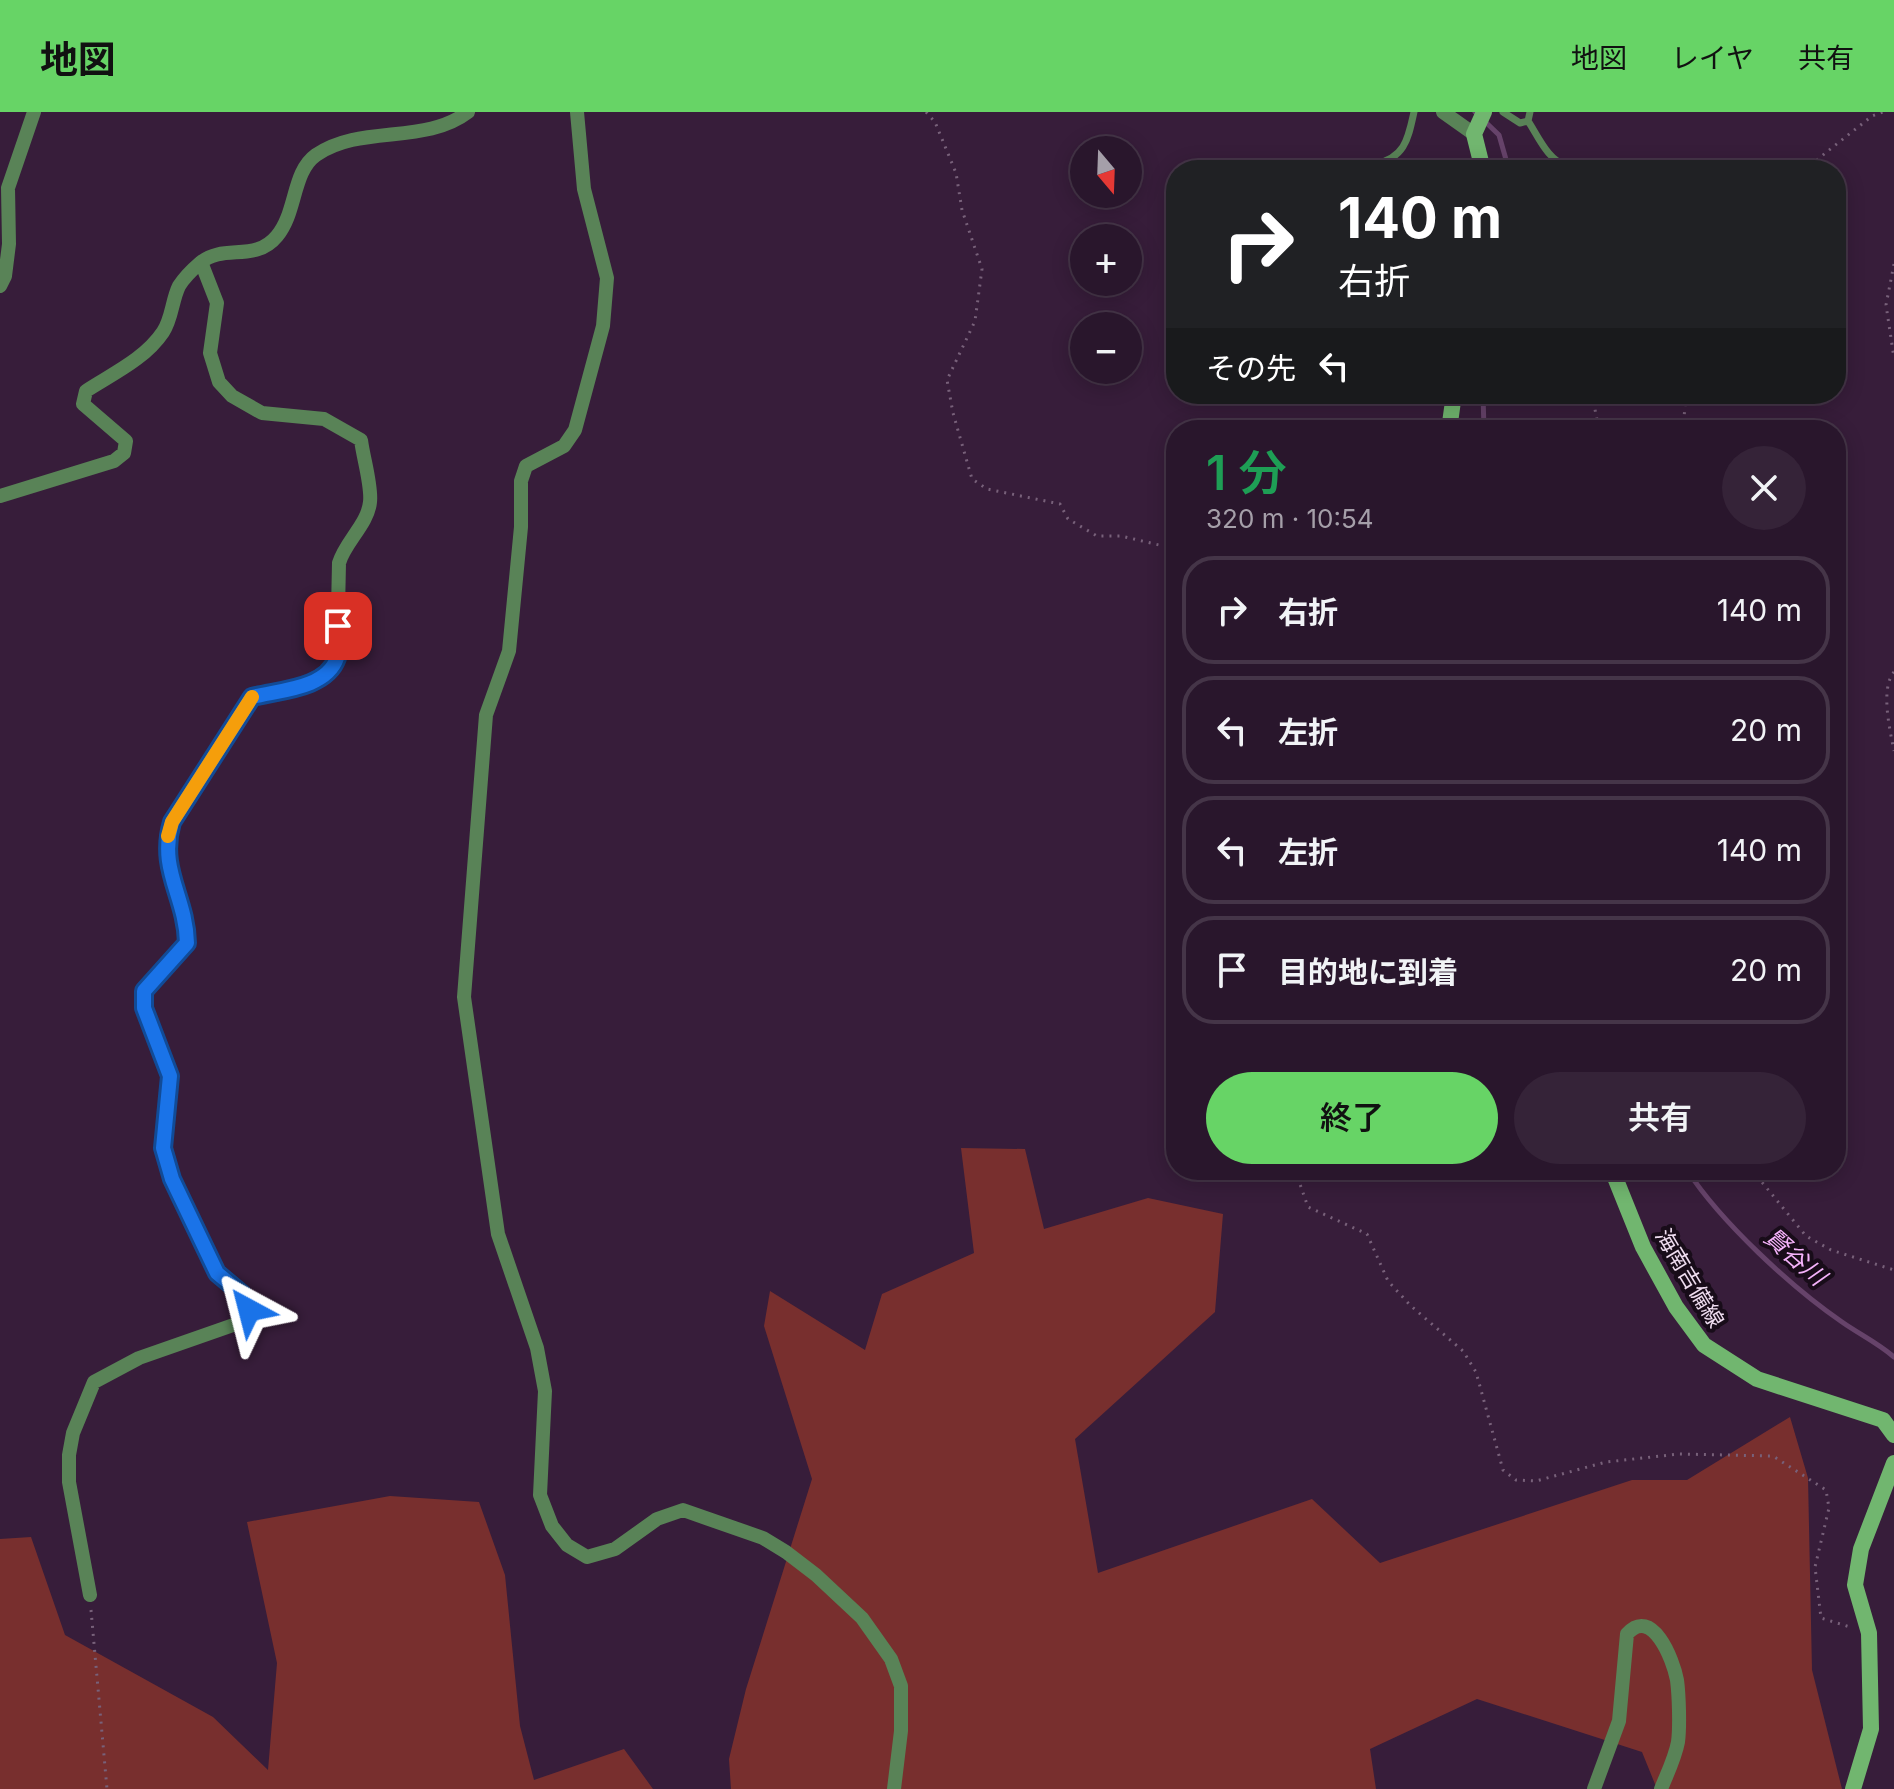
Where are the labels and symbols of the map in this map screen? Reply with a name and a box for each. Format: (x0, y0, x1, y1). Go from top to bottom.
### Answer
north arrow (1070, 136, 1142, 208)
pin (304, 592, 372, 660)
water label: 賢谷川 (1759, 1222, 1834, 1293)
street label: 海南吉備線 (1651, 1224, 1729, 1332)
position arrow (207, 1268, 291, 1352)

